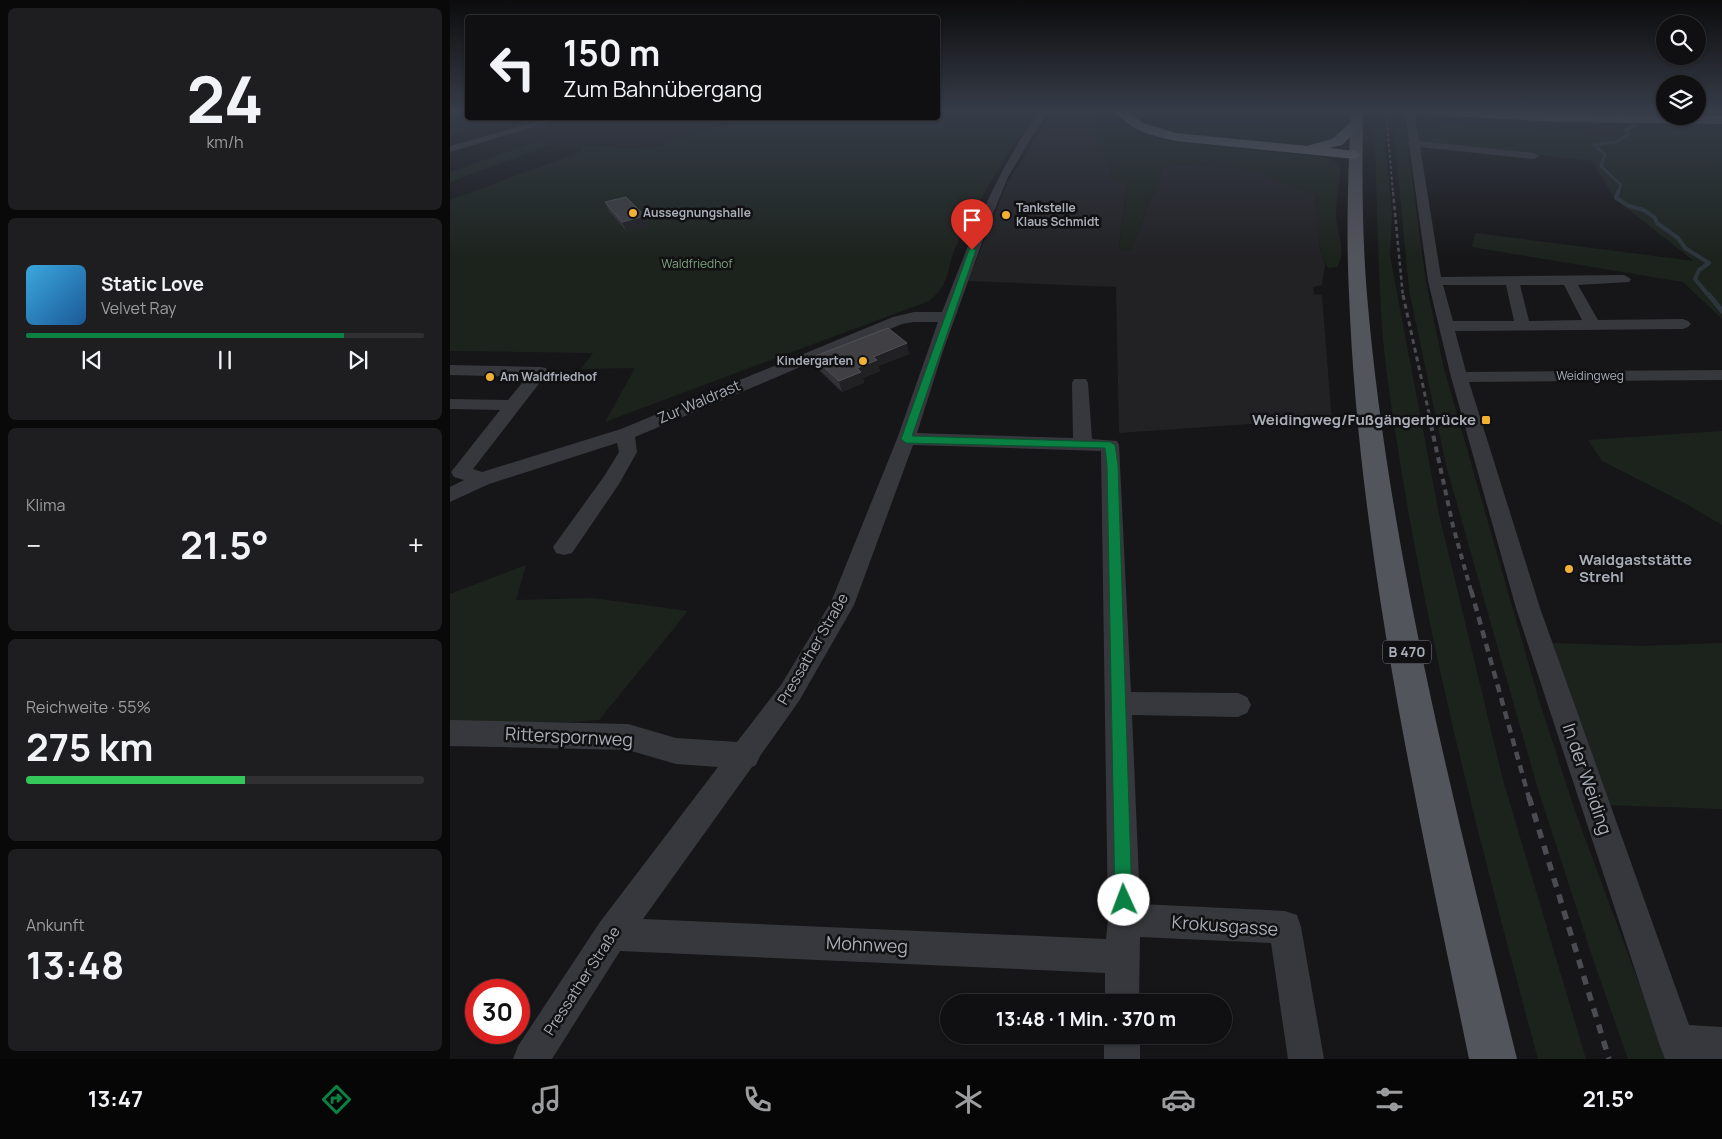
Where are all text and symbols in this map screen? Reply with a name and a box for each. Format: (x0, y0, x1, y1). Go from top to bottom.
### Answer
map controls (1656, 15, 1706, 125)
button: search (1656, 15, 1706, 65)
text: 150 m (563, 29, 660, 77)
icon: left (480, 35, 545, 100)
text: 24 (187, 54, 263, 143)
text: Zum Bahnübergang (563, 74, 762, 104)
button: layers (1656, 75, 1706, 125)
text: km/h (206, 131, 244, 153)
pin (951, 199, 993, 250)
place label: Tankstelle Klaus Schmidt (1016, 199, 1100, 230)
place label: Aussegnungshalle (643, 204, 751, 221)
icon: arrive (958, 206, 986, 234)
marker: Aussegnungshalle (627, 207, 639, 219)
marker: Tankstelle Klaus Schmidt (1000, 209, 1012, 221)
park label: Waldfriedhof (661, 255, 733, 272)
text: Static Love (101, 271, 204, 297)
text: Velvet Ray (101, 297, 177, 319)
icon: previous (78, 346, 106, 374)
icon: pause (211, 346, 239, 374)
icon: next (344, 346, 372, 374)
place label: Kindergarten (777, 352, 853, 369)
marker: Kindergarten (857, 355, 869, 367)
street label: Weidingweg (1556, 367, 1624, 384)
place label: Am Waldfriedhof (500, 368, 597, 385)
marker: Am Waldfriedhof (484, 371, 496, 383)
street label: Zur Waldrast (654, 375, 743, 428)
place label: Weidingweg/Fußgängerbrücke (1252, 409, 1476, 430)
marker: Weidingweg/Fußgängerbrücke (1480, 414, 1492, 426)
text: Klima (26, 494, 65, 516)
text: 21.5° (180, 518, 269, 570)
text: − (26, 526, 41, 564)
text: + (408, 526, 424, 564)
place label: Waldgaststätte Strehl (1579, 549, 1692, 587)
marker: Waldgaststätte Strehl (1563, 563, 1575, 575)
street label: Pressather Straße (772, 589, 853, 708)
road number: B 470 (1383, 640, 1431, 664)
text: Reichweite · 55% (26, 696, 151, 718)
text: 275 km (26, 720, 153, 772)
street label: In der Weiding (1558, 720, 1618, 838)
street label: Ritterspornweg (504, 721, 634, 751)
position arrow (1097, 873, 1149, 925)
street label: Krokusgasse (1171, 909, 1279, 941)
text: Ankunft (26, 914, 85, 936)
street label: Pressather Straße (539, 922, 625, 1039)
street label: Mohnweg (826, 930, 909, 958)
text: 13:48 (26, 938, 124, 990)
speed limit sign: 30 (465, 979, 530, 1044)
text: 13:48 · 1 Min. · 370 m (996, 1006, 1176, 1032)
icon: directions (319, 1082, 354, 1117)
icon: music (529, 1082, 564, 1117)
icon: phone (740, 1082, 775, 1117)
icon: climate (951, 1082, 986, 1117)
icon: car (1161, 1082, 1196, 1117)
icon: filters (1372, 1082, 1407, 1117)
text: 13:47 (88, 1084, 143, 1114)
text: 21.5° (1583, 1084, 1634, 1114)

